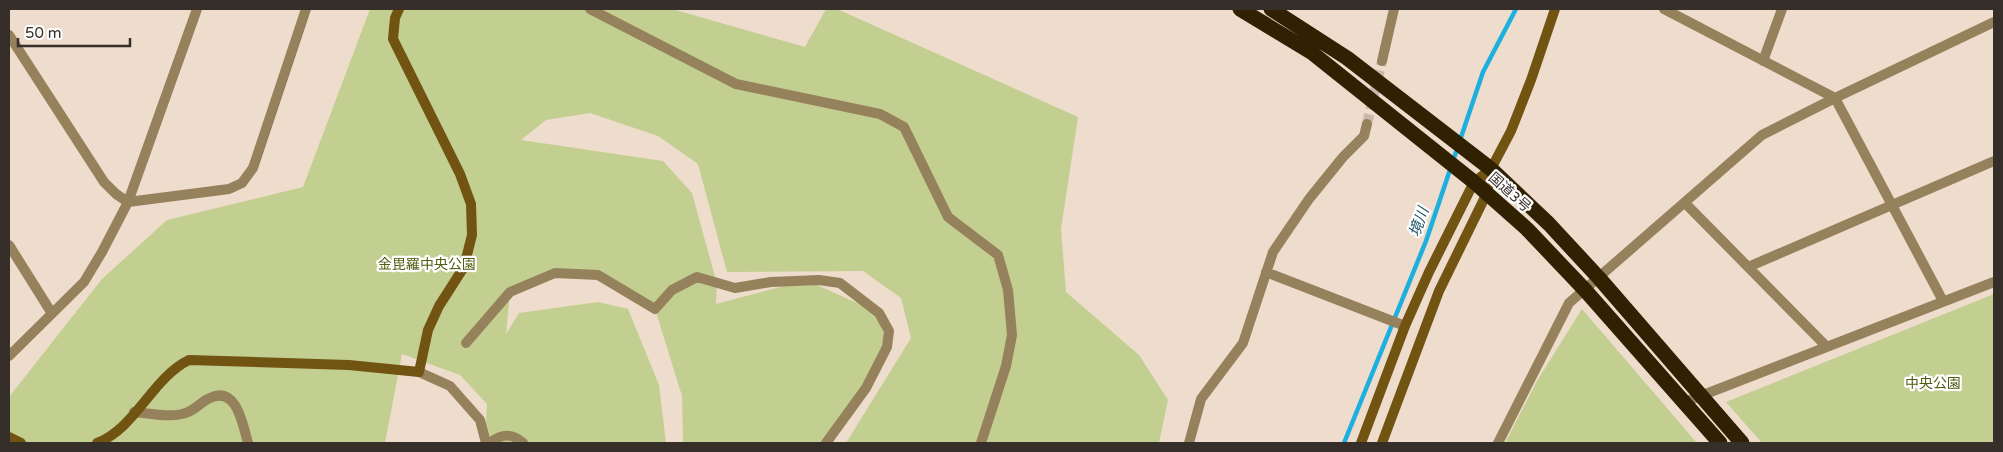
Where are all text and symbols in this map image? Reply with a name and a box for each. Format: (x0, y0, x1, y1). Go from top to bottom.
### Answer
scale bar (18, 15, 130, 47)
text: 50 m (25, 24, 62, 42)
street label: 国道3号 (1485, 169, 1534, 216)
water label: 境川 (1406, 203, 1433, 239)
park label: 金毘羅中央公園 (378, 256, 476, 273)
park label: 中央公園 (1905, 375, 1961, 392)

